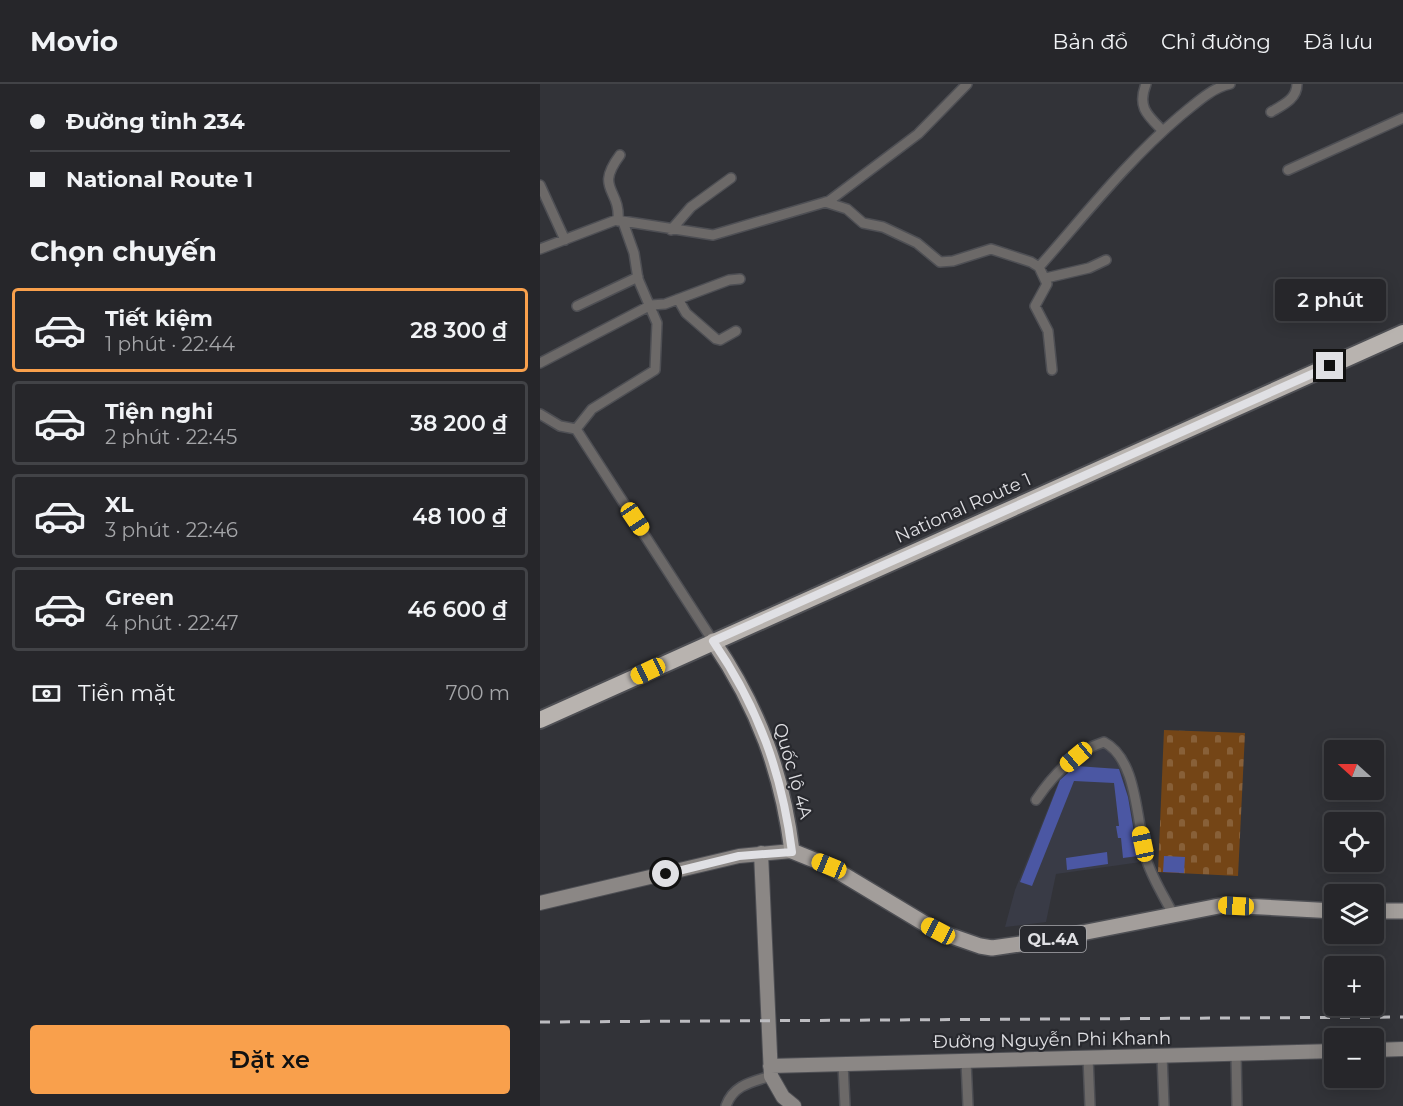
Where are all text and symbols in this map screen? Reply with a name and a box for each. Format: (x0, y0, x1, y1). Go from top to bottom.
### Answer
text: Movio (30, 24, 118, 58)
text: Bản đồ (1053, 29, 1128, 54)
text: Chỉ đường (1161, 29, 1271, 54)
text: Đã lưu (1304, 29, 1373, 54)
text: Đường tỉnh 234 (66, 108, 245, 135)
text: National Route 1 (66, 166, 253, 193)
text: Chọn chuyến (30, 235, 217, 268)
callout: 2 phút (1274, 279, 1386, 321)
text: 2 phút (1297, 288, 1364, 312)
icon: car (33, 303, 87, 357)
text: Tiết kiệm (105, 305, 213, 332)
text: 28 300 ₫ (410, 317, 507, 344)
text: 1 phút · 22:44 (105, 332, 235, 356)
route end (1316, 352, 1343, 379)
icon: car (33, 396, 87, 450)
text: Tiện nghi (105, 398, 213, 425)
text: 38 200 ₫ (410, 410, 507, 437)
text: 2 phút · 22:45 (105, 425, 237, 449)
street label: National Route 1 (892, 468, 1034, 548)
icon: car (33, 489, 87, 543)
text: XL (105, 491, 134, 518)
car (617, 499, 653, 539)
text: 48 100 ₫ (412, 503, 507, 530)
text: 3 phút · 22:46 (105, 518, 238, 542)
icon: car (33, 582, 87, 636)
text: Green (105, 584, 174, 611)
text: 46 600 ₫ (408, 596, 507, 623)
text: 4 phút · 22:47 (105, 611, 239, 635)
car (628, 655, 668, 687)
icon: cash (30, 677, 63, 710)
text: Tiền mặt (78, 680, 176, 707)
text: 700 m (446, 681, 510, 705)
street label: Quốc lộ 4A (769, 720, 817, 822)
car (1056, 739, 1096, 775)
north arrow (1324, 740, 1384, 800)
map controls (1324, 740, 1384, 1088)
button: locate (1324, 812, 1384, 872)
car (1130, 825, 1156, 863)
car (809, 851, 849, 881)
route start (652, 860, 679, 887)
button: layers (1324, 884, 1384, 944)
car (1218, 896, 1254, 916)
car (918, 915, 958, 947)
road number: QL.4A (1020, 926, 1086, 952)
button: + (1324, 956, 1384, 1016)
button: Đặt xe (30, 1025, 510, 1094)
street label: Đường Nguyễn Phi Khanh (933, 1027, 1171, 1053)
button: − (1324, 1028, 1384, 1088)

